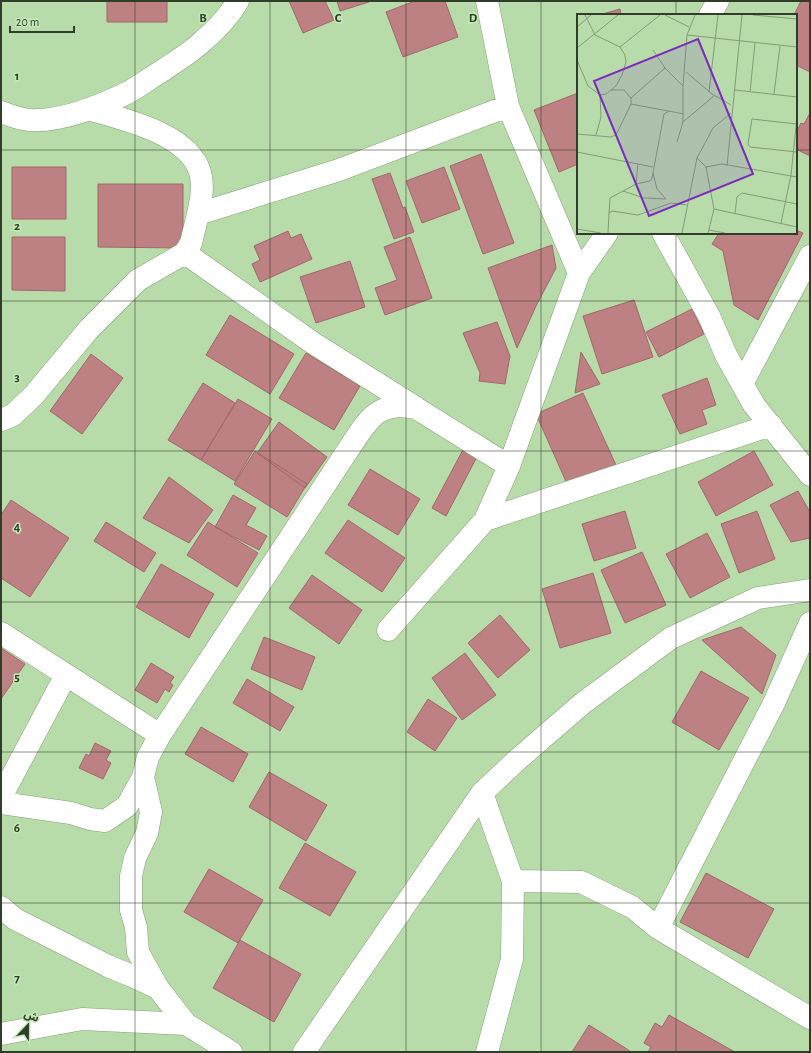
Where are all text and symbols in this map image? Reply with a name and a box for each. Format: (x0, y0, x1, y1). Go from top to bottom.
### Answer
scale bar (10, 8, 74, 34)
text: B (199, 12, 207, 25)
text: C (335, 12, 342, 25)
text: D (469, 12, 478, 25)
inset map (577, 14, 797, 234)
text: 20 m (16, 16, 39, 28)
text: 1 (15, 70, 19, 83)
text: 2 (14, 220, 20, 233)
text: 3 (14, 371, 20, 384)
text: 4 (14, 521, 21, 534)
text: 5 (14, 671, 20, 684)
text: 6 (14, 822, 20, 835)
text: 7 (14, 972, 20, 985)
north arrow (8, 1005, 48, 1045)
text: ش (22, 1008, 41, 1025)

